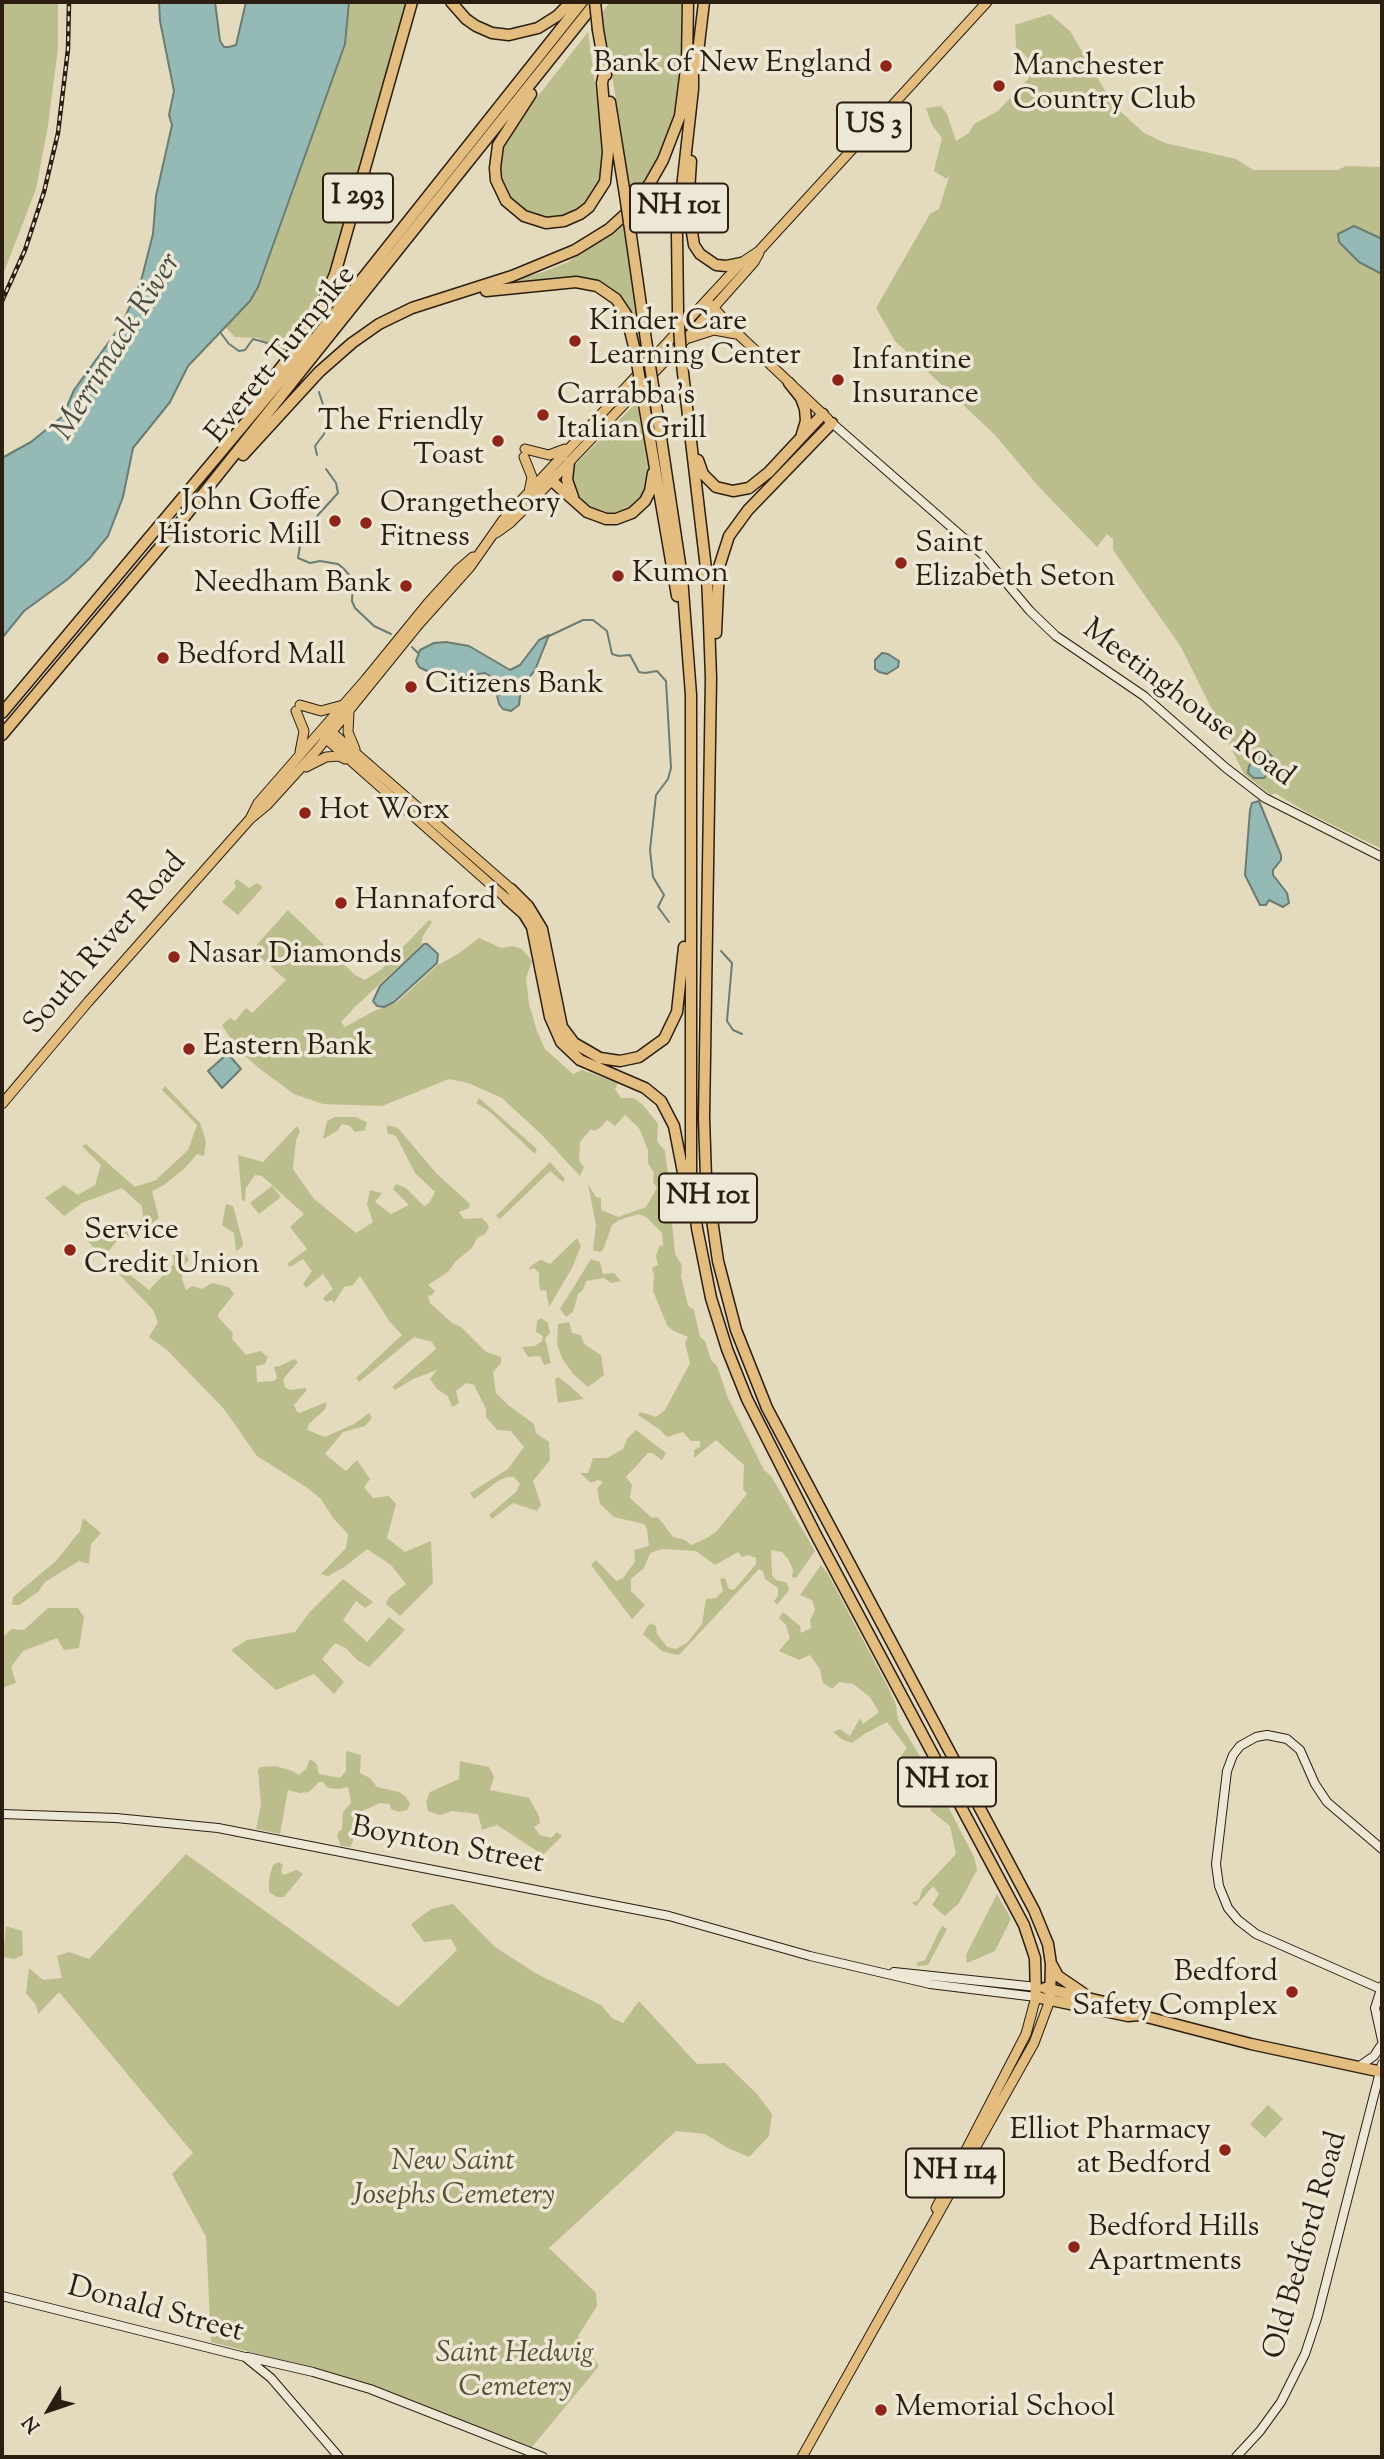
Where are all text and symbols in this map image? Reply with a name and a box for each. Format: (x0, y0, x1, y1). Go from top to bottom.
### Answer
place label: Bank of New England (593, 48, 872, 84)
place label: Manchester Country Club (1013, 51, 1196, 122)
marker: Bank of New England (878, 58, 894, 74)
marker: Manchester Country Club (991, 78, 1007, 94)
road number: US 3 (837, 102, 911, 152)
road number: I 293 (323, 174, 393, 222)
road number: NH 101 (630, 184, 728, 232)
water label: Merrimack River (46, 247, 192, 449)
street label: Everett Turnpike (200, 260, 366, 452)
place label: Kinder Care Learning Center (589, 306, 801, 376)
marker: Kinder Care Learning Center (567, 333, 583, 349)
place label: Infantine Insurance (852, 345, 979, 416)
marker: Infantine Insurance (830, 372, 846, 388)
place label: Carrabba's Italian Grill (557, 380, 707, 450)
place label: The Friendly Toast (318, 406, 484, 476)
marker: Carrabba's Italian Grill (535, 407, 551, 423)
marker: The Friendly Toast (490, 433, 506, 449)
place label: John Goffe Historic Mill (158, 486, 321, 556)
place label: Orangetheory Fitness (380, 488, 561, 558)
marker: John Goffe Historic Mill (327, 513, 343, 529)
marker: Orangetheory Fitness (358, 515, 374, 531)
place label: Saint Elizabeth Seton (915, 528, 1115, 598)
marker: Saint Elizabeth Seton (893, 555, 909, 571)
place label: Kumon (632, 558, 729, 594)
place label: Needham Bank (194, 568, 392, 604)
marker: Kumon (610, 568, 626, 584)
marker: Needham Bank (398, 578, 414, 594)
street label: Meetinghouse Road (1074, 613, 1300, 797)
place label: Bedford Mall (177, 640, 346, 676)
marker: Bedford Mall (155, 650, 171, 666)
place label: Citizens Bank (425, 669, 604, 705)
marker: Citizens Bank (403, 679, 419, 695)
place label: Hot Worx (319, 795, 450, 831)
marker: Hot Worx (297, 805, 313, 821)
street label: South River Road (18, 847, 196, 1043)
place label: Hannaford (355, 885, 496, 921)
marker: Hannaford (333, 895, 349, 911)
place label: Nasar Diamonds (188, 939, 402, 975)
marker: Nasar Diamonds (166, 949, 182, 965)
place label: Eastern Bank (203, 1031, 373, 1067)
marker: Eastern Bank (181, 1041, 197, 1057)
road number: NH 101 (659, 1174, 757, 1222)
place label: Service Credit Union (84, 1215, 260, 1286)
marker: Service Credit Union (62, 1242, 78, 1258)
road number: NH 101 (898, 1758, 996, 1806)
street label: Boynton Street (348, 1812, 546, 1884)
place label: Bedford Safety Complex (1072, 1957, 1278, 2028)
marker: Bedford Safety Complex (1284, 1984, 1300, 2000)
place label: Elliot Pharmacy at Bedford (1010, 2115, 1211, 2186)
street label: Old Bedford Road (1258, 2128, 1358, 2364)
marker: Elliot Pharmacy at Bedford (1217, 2142, 1233, 2158)
park label: New Saint Josephs Cemetery (351, 2146, 555, 2216)
road number: NH 114 (906, 2148, 1004, 2198)
place label: Bedford Hills Apartments (1088, 2212, 1259, 2282)
marker: Bedford Hills Apartments (1066, 2239, 1082, 2255)
street label: Donald Street (63, 2271, 247, 2353)
park label: Saint Hedwig Cemetery (436, 2338, 594, 2408)
north arrow (14, 2375, 84, 2445)
place label: Memorial School (895, 2392, 1115, 2428)
marker: Memorial School (873, 2402, 889, 2418)
text: N (17, 2409, 48, 2438)

